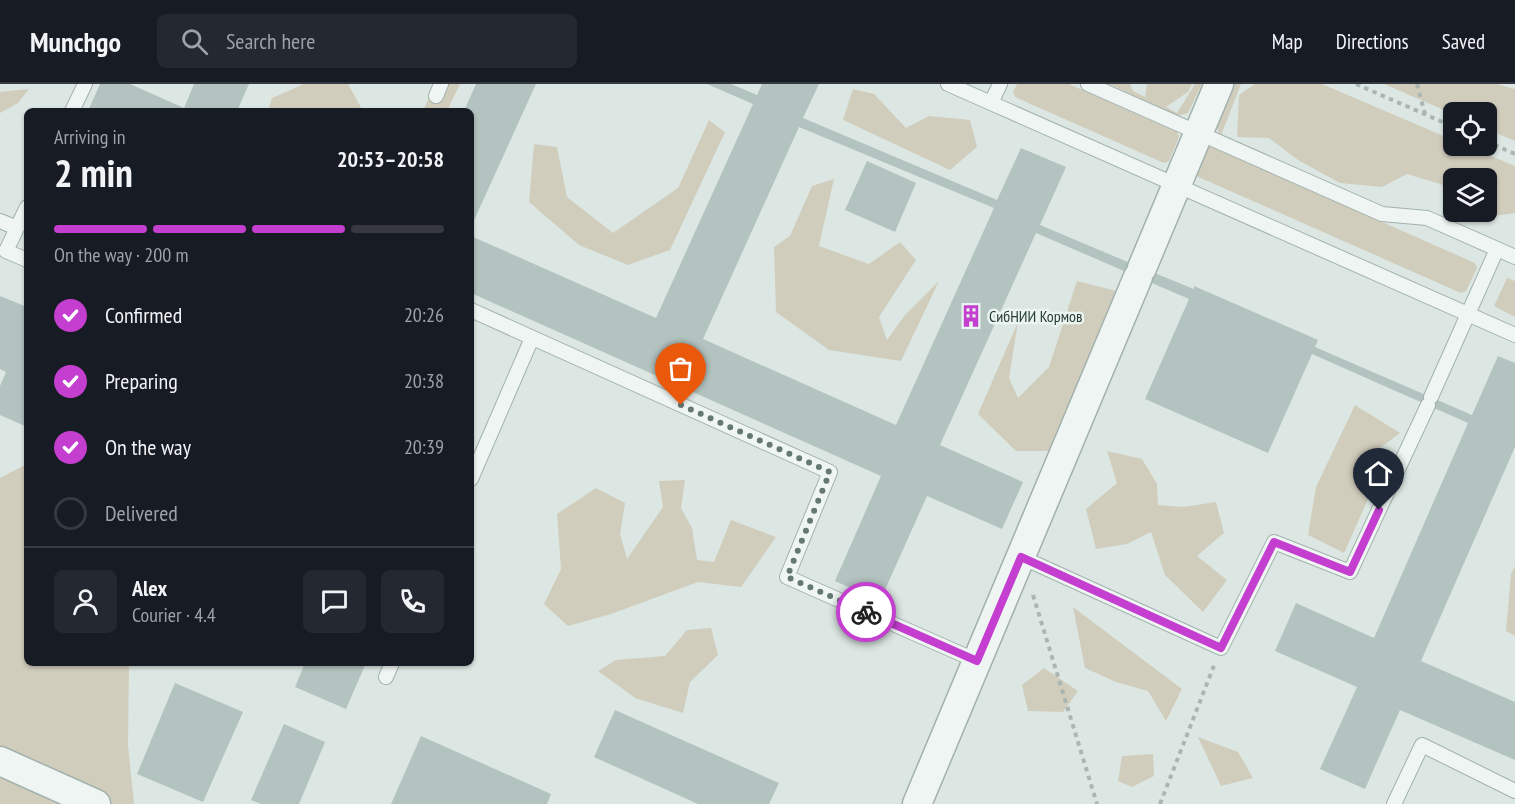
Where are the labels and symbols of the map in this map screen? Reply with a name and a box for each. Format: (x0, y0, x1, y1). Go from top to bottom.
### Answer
building icon: СибНИИ Кормов (958, 303, 984, 329)
place label: СибНИИ Кормов (989, 306, 1082, 326)
pin (655, 343, 706, 405)
pin (1353, 448, 1404, 510)
courier (836, 582, 896, 642)

